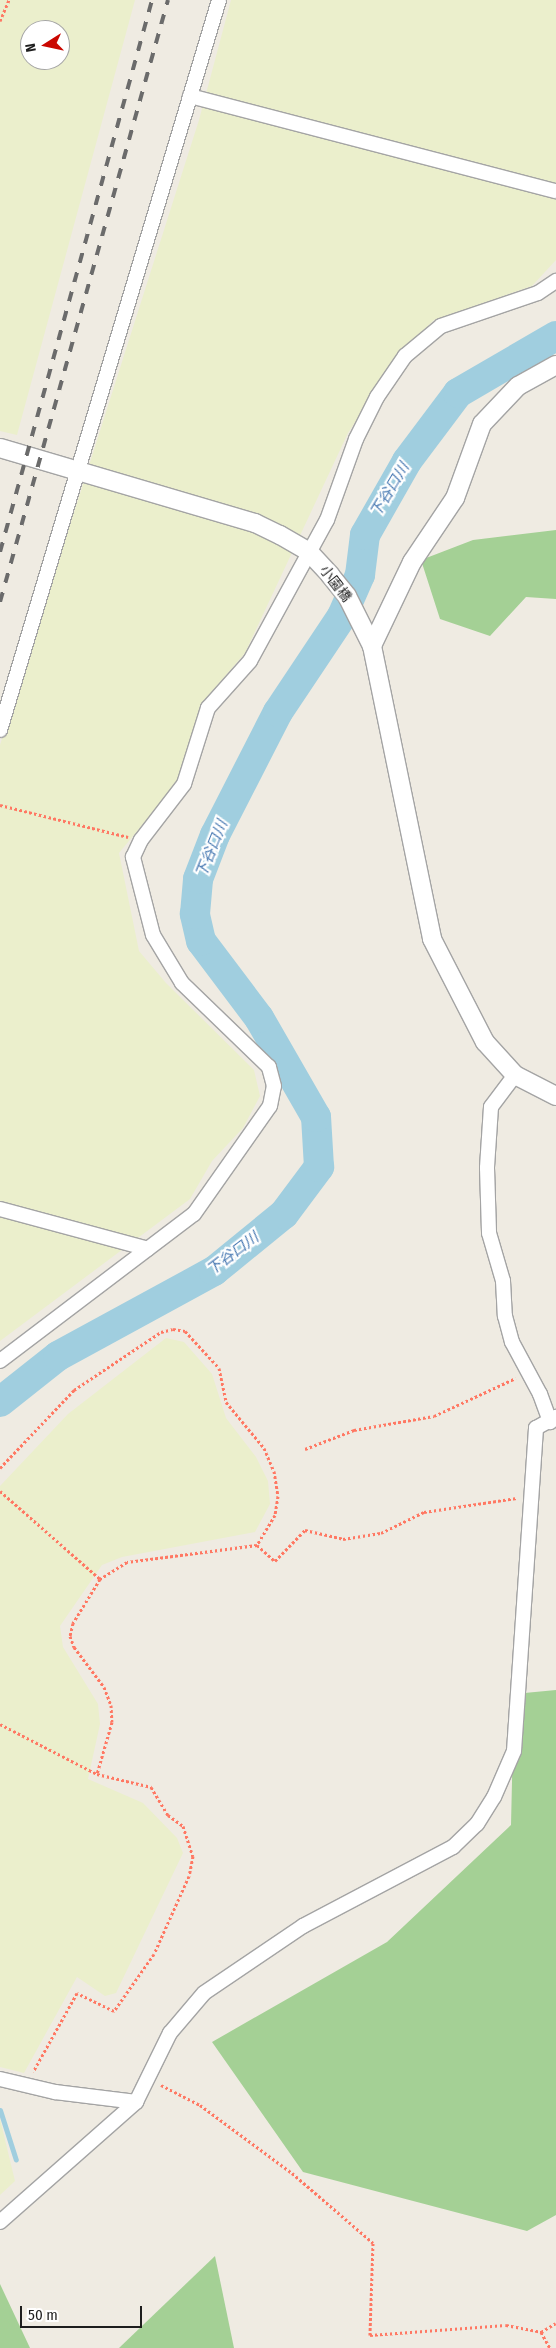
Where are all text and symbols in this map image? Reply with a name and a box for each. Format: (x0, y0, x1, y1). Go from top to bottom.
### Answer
north arrow (20, 20, 70, 70)
text: N (22, 42, 40, 53)
water label: 下谷口川 (367, 460, 413, 520)
street label: 小園橋 (315, 562, 355, 606)
water label: 下谷口川 (192, 818, 232, 880)
water label: 下谷口川 (204, 1229, 262, 1279)
scale bar (22, 2296, 145, 2328)
text: 50 m (28, 2306, 58, 2324)

